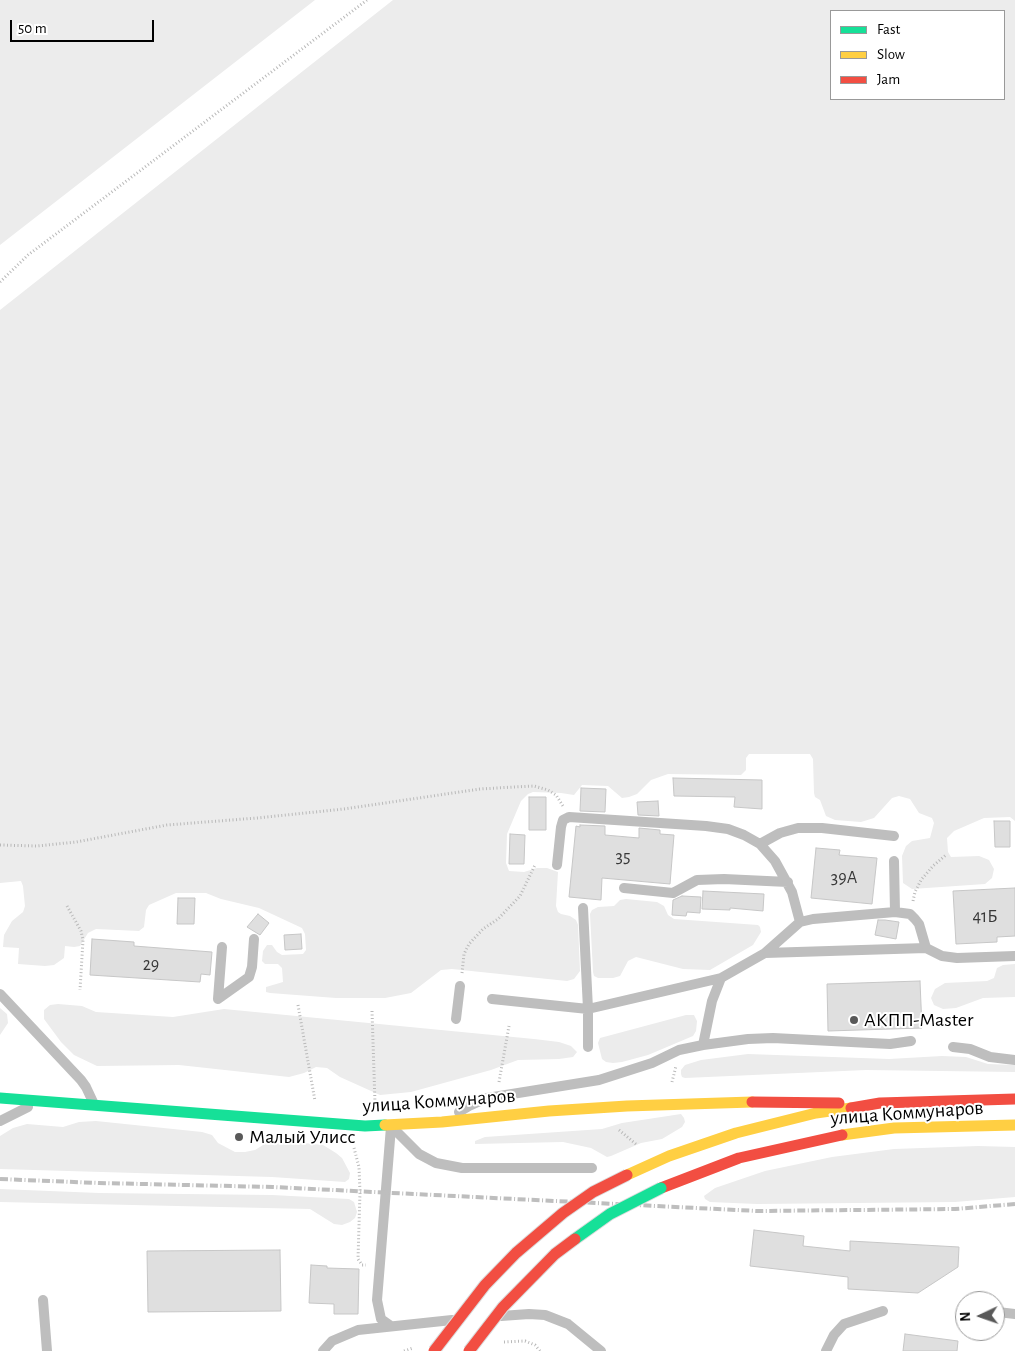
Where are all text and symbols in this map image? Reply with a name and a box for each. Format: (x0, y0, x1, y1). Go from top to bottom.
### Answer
scale bar (12, 10, 156, 42)
legend (830, 10, 1005, 100)
text: 50 m (18, 21, 47, 36)
text: Fast (877, 22, 900, 37)
text: Slow (877, 47, 905, 62)
text: Jam (877, 72, 900, 87)
house number: 35 (616, 846, 630, 868)
house number: 39А (831, 867, 857, 889)
house number: 41Б (972, 906, 998, 928)
house number: 29 (143, 954, 159, 976)
place label: АКПП-Master (864, 1008, 973, 1032)
marker: АКПП-Master (848, 1014, 860, 1026)
street label: улица Коммунаров (362, 1084, 516, 1118)
street label: улица Коммунаров (830, 1096, 984, 1130)
place label: Малый Улисс (249, 1125, 356, 1149)
marker: Малый Улисс (233, 1131, 245, 1143)
north arrow (955, 1291, 1005, 1341)
text: N (959, 1312, 973, 1322)

